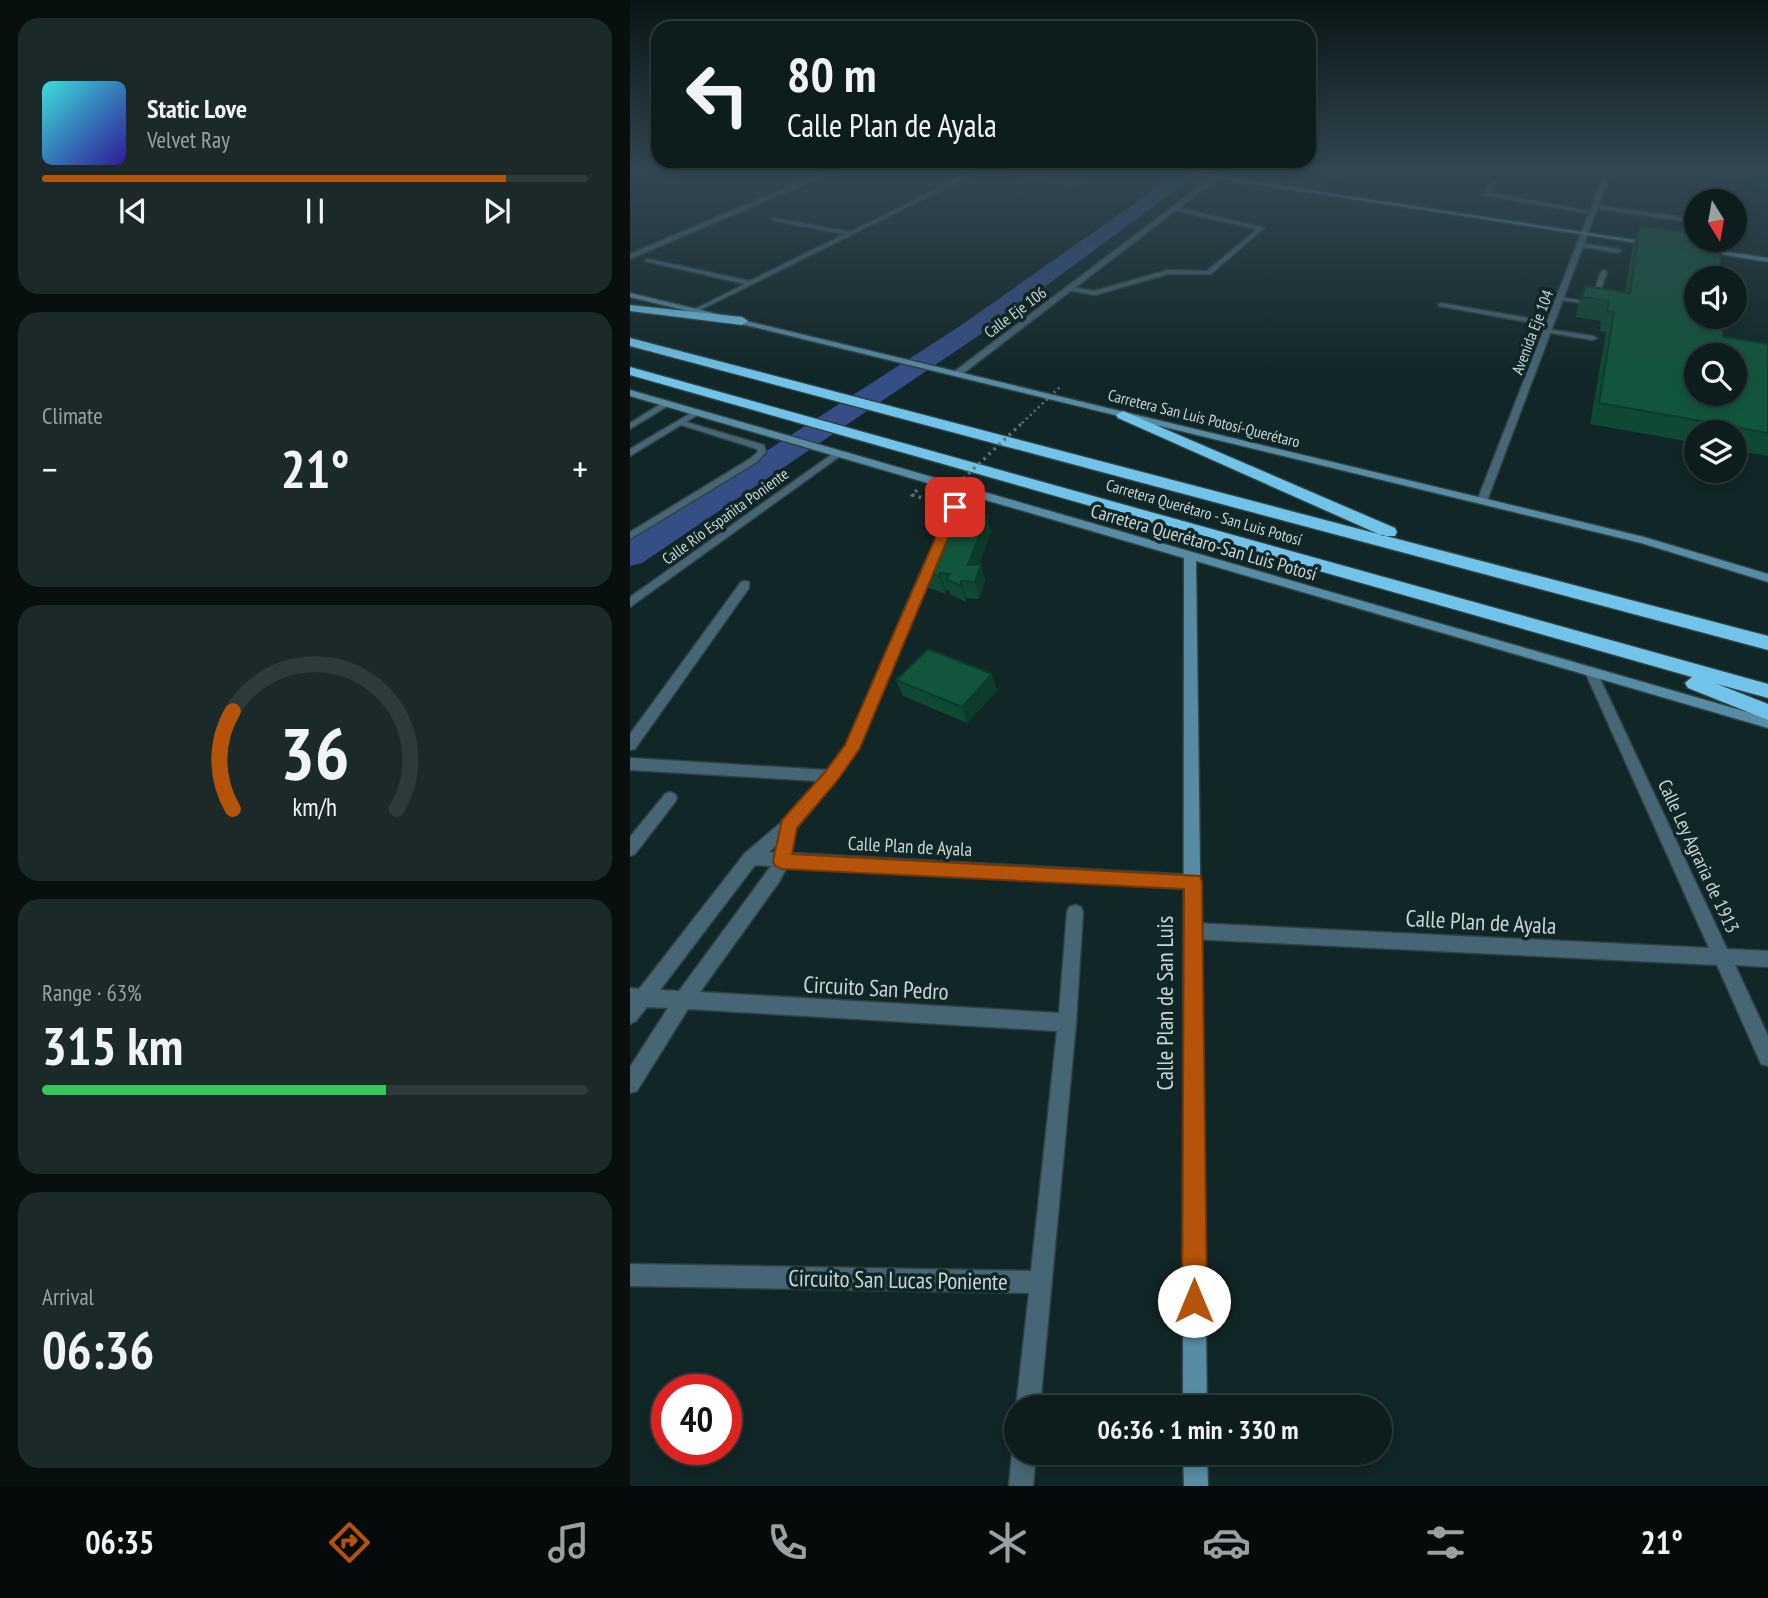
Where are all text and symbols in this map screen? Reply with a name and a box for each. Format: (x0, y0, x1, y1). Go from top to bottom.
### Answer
text: 80 m (787, 42, 876, 106)
icon: left (672, 49, 763, 140)
text: Static Love (147, 92, 247, 125)
text: Calle Plan de Ayala (787, 104, 997, 146)
text: Velvet Ray (147, 125, 230, 154)
north arrow (1684, 189, 1746, 252)
map controls (1684, 189, 1747, 483)
icon: previous (114, 192, 152, 230)
icon: pause (296, 192, 334, 230)
icon: next (478, 192, 516, 230)
button: sound (1684, 266, 1747, 329)
street label: Calle Eje 106 (980, 282, 1050, 342)
street label: Avenida Eje 104 (1507, 287, 1557, 377)
button: search (1684, 343, 1747, 406)
street label: Carretera San Luis Potosí-Querétaro (1106, 384, 1302, 452)
text: Climate (42, 401, 103, 430)
button: layers (1684, 420, 1747, 483)
text: 21° (281, 435, 349, 502)
text: − (42, 444, 58, 493)
text: + (572, 444, 588, 493)
street label: Calle Río Españita Poniente (658, 463, 792, 569)
street label: Carretera Querétaro - San Luis Potosí (1104, 474, 1305, 550)
pin (925, 477, 985, 537)
icon: arrive (936, 488, 974, 526)
street label: Carretera Querétaro-San Luis Potosí (1088, 498, 1320, 586)
text: 36 (280, 705, 350, 799)
street label: Calle Ley Agraria de 1913 (1653, 775, 1745, 937)
text: km/h (293, 791, 337, 823)
street label: Calle Plan de Ayala (847, 831, 973, 861)
street label: Calle Plan de Ayala (1405, 903, 1557, 940)
street label: Calle Plan de San Luis (1150, 915, 1179, 1090)
street label: Circuito San Pedro (803, 969, 949, 1006)
text: Range · 63% (42, 978, 142, 1007)
text: 315 km (42, 1012, 183, 1079)
street label: Circuito San Lucas Poniente (788, 1263, 1008, 1296)
position arrow (1157, 1264, 1231, 1338)
text: Arrival (42, 1282, 94, 1311)
text: 06:36 (42, 1316, 154, 1383)
speed limit sign: 40 (651, 1374, 742, 1465)
text: 06:36 · 1 min · 330 m (1098, 1413, 1298, 1446)
icon: directions (325, 1518, 374, 1567)
icon: music (544, 1518, 593, 1567)
icon: phone (763, 1518, 812, 1567)
icon: climate (983, 1518, 1032, 1567)
icon: car (1202, 1518, 1251, 1567)
icon: filters (1421, 1518, 1470, 1567)
text: 06:35 (85, 1521, 154, 1563)
text: 21° (1641, 1521, 1683, 1563)

